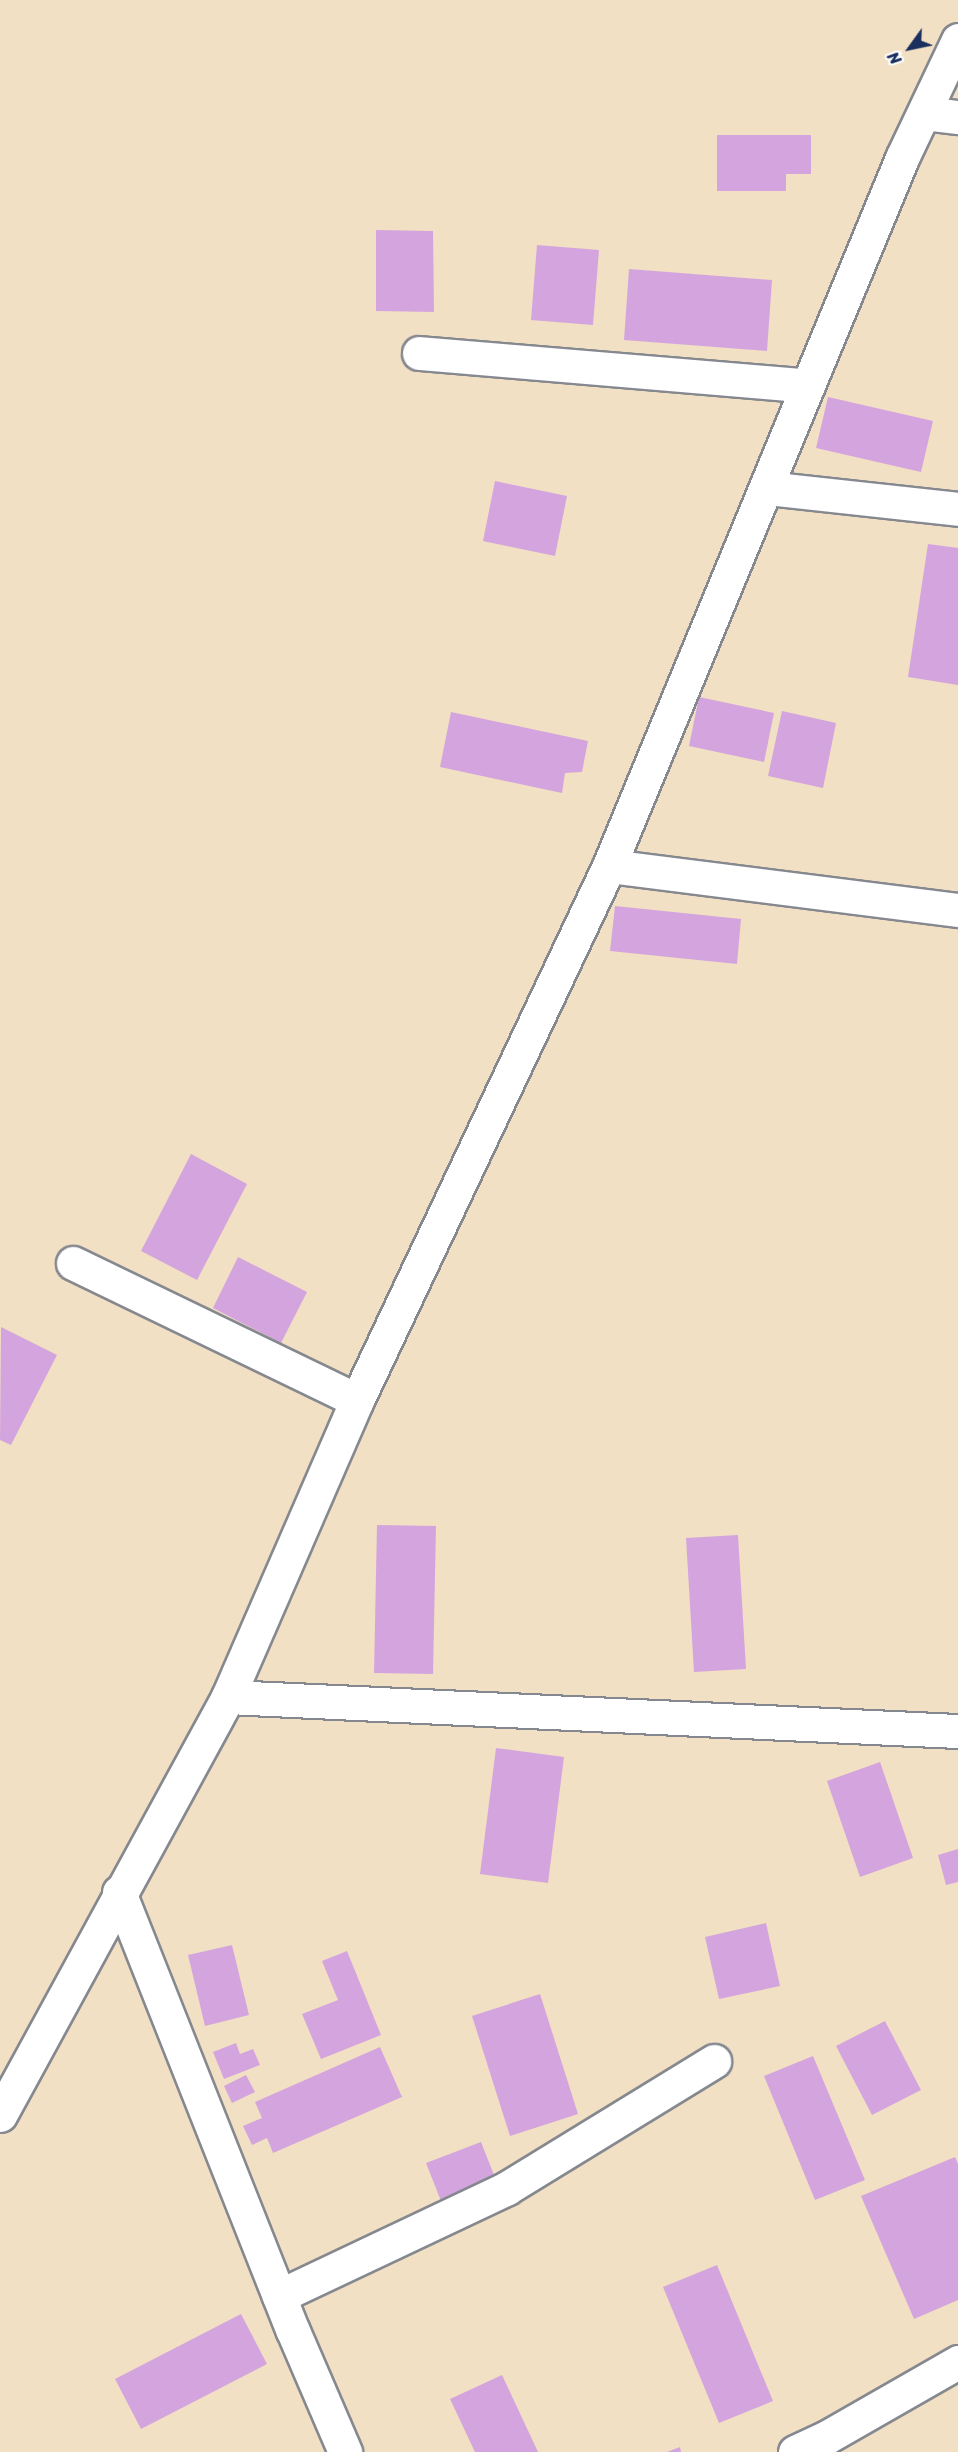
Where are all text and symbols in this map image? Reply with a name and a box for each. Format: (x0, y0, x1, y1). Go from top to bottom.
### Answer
north arrow (880, 18, 940, 78)
text: N (879, 46, 910, 71)

